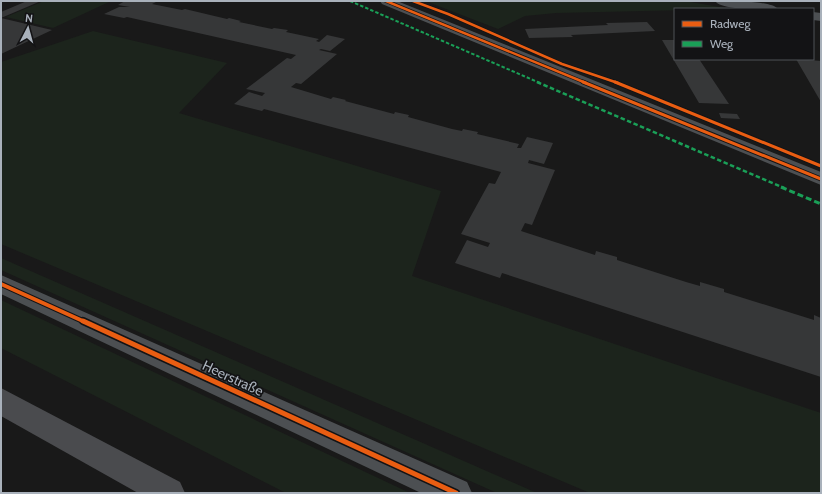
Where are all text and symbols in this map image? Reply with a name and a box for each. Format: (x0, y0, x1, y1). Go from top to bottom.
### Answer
north arrow (8, 8, 48, 48)
legend (674, 8, 814, 60)
text: N (24, 11, 34, 25)
text: Radweg (710, 16, 751, 31)
text: Weg (710, 36, 734, 51)
street label: Heerstraße (200, 356, 266, 400)

